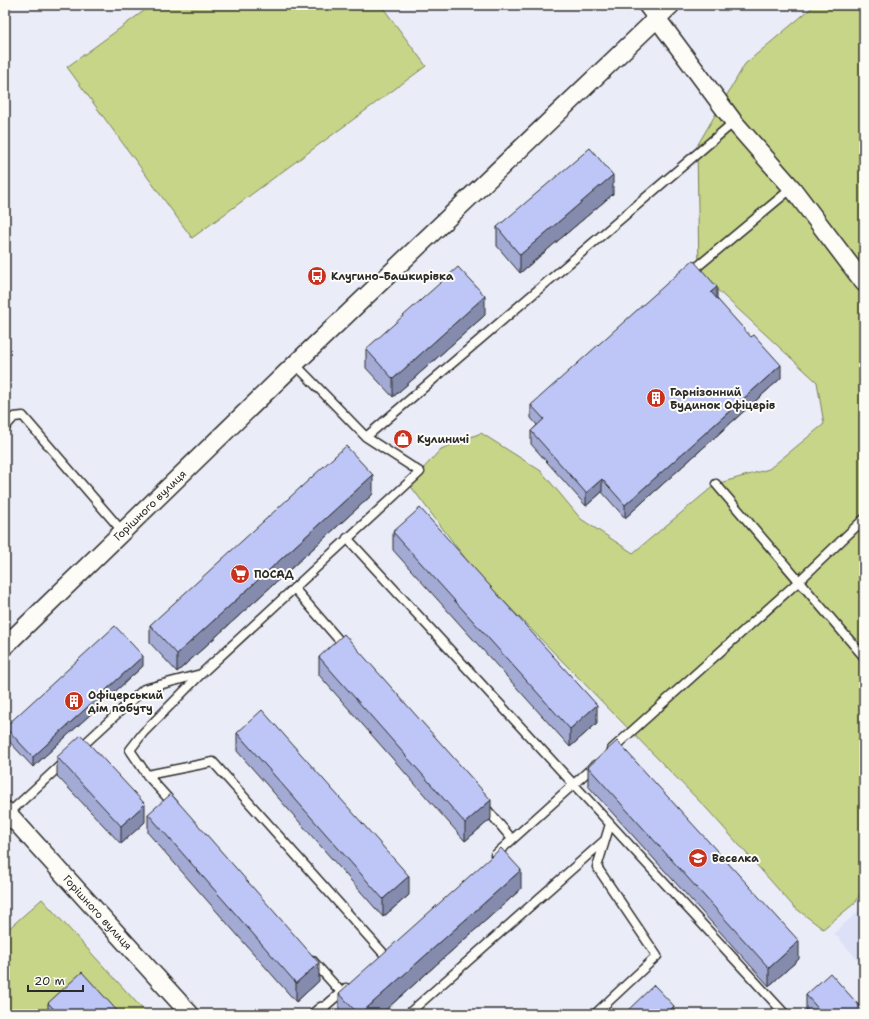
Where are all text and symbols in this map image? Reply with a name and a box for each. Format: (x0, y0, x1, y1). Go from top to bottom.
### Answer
bus stop icon: Клугино-Башкирівка (306, 265, 328, 287)
place label: Клугино-Башкирівка (331, 269, 454, 284)
place label: Гарнізонний Будинок Офіцерів (670, 385, 775, 413)
building icon: Гарнізонний Будинок Офіцерів (645, 387, 667, 409)
shop icon: Кулиничі (392, 428, 414, 450)
place label: Кулиничі (417, 432, 469, 447)
street label: Горішного вулиця (110, 466, 189, 544)
supermarket icon: ПОСАД (229, 563, 251, 585)
place label: ПОСАД (254, 567, 294, 582)
place label: Офіцерський дім побуту (88, 688, 164, 716)
building icon: Офіцерський дім побуту (63, 690, 85, 712)
school or university icon: Веселка (687, 847, 709, 869)
place label: Веселка (712, 851, 759, 866)
street label: Горішного вулиця (60, 872, 136, 953)
scale bar (28, 967, 83, 993)
text: 20 m (34, 973, 65, 989)

